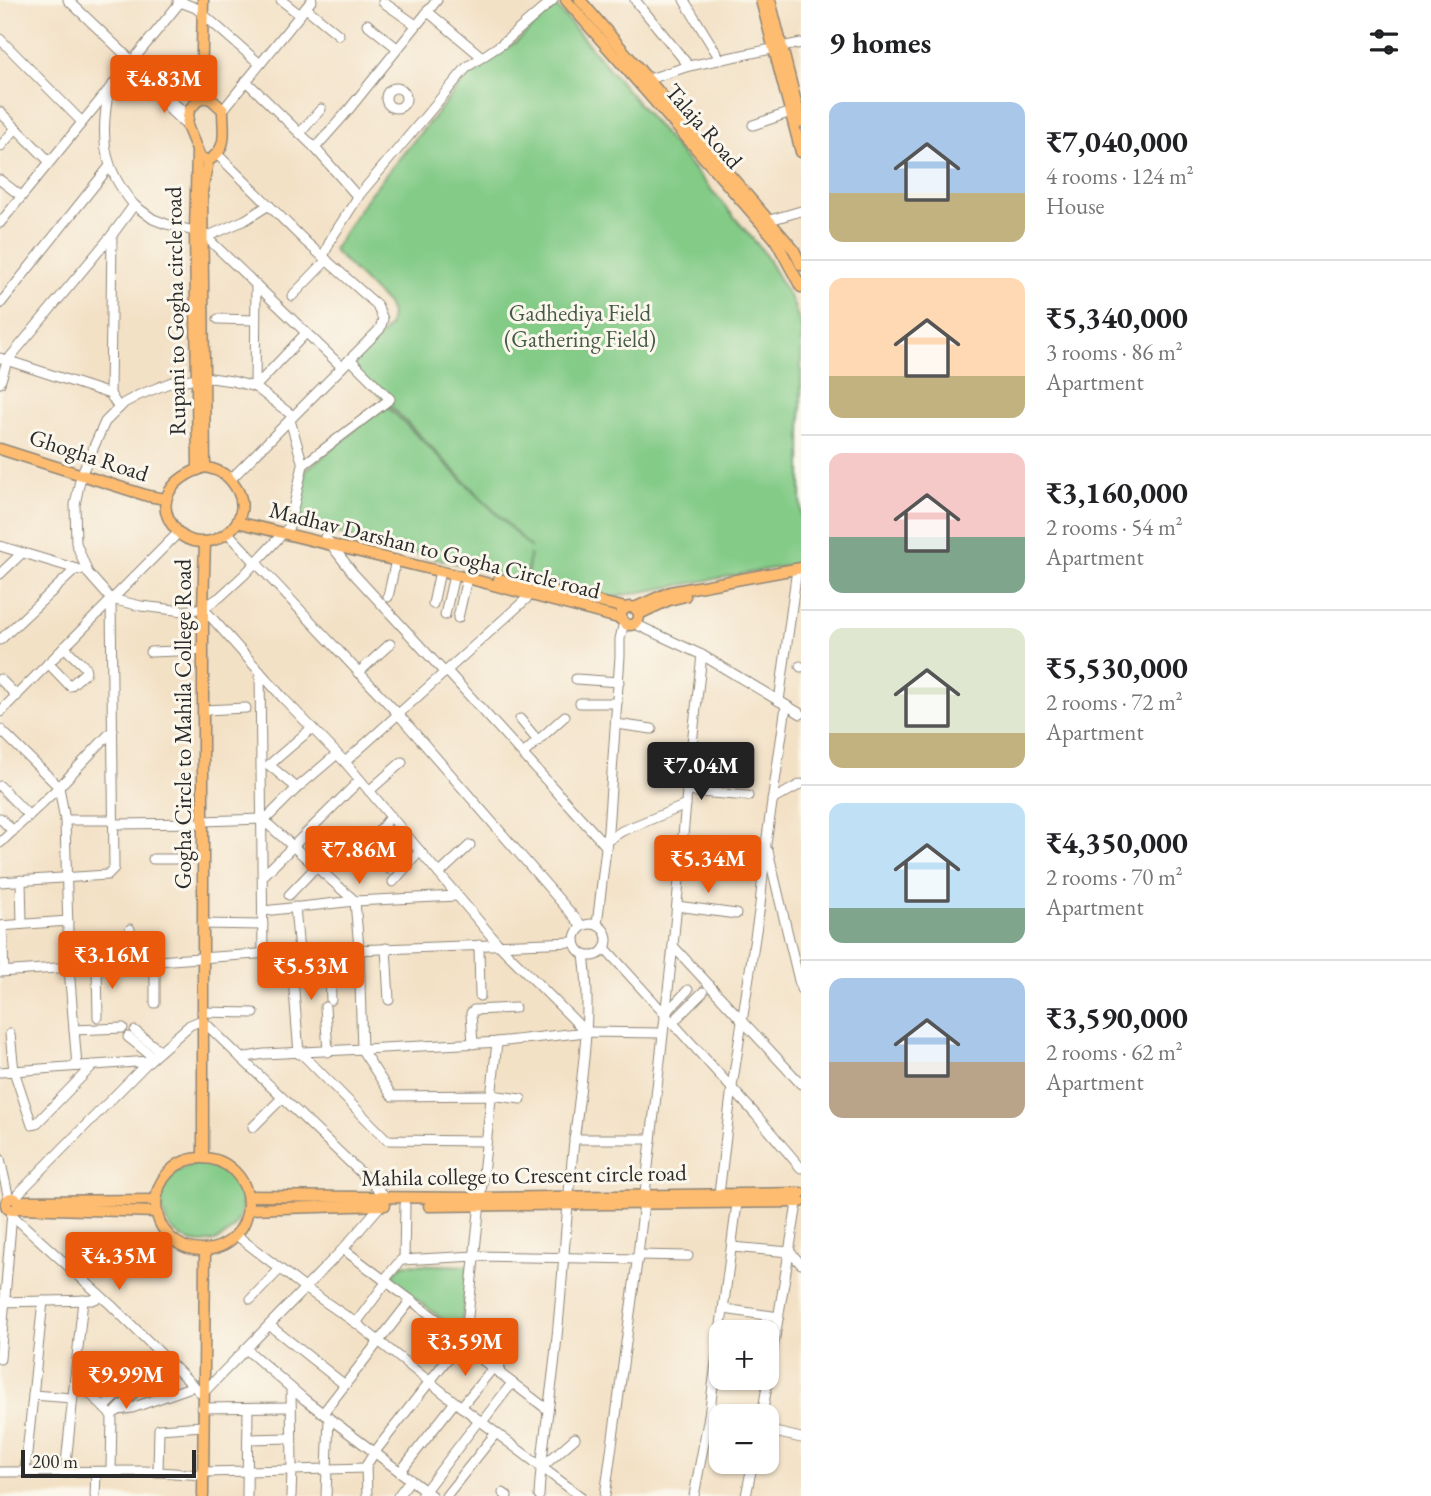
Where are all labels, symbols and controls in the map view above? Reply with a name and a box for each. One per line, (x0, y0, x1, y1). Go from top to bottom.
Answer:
text: 9 homes (829, 23, 931, 62)
icon: filters (1365, 23, 1403, 61)
pin: ₹4.83M (107, 55, 221, 115)
text: ₹4.83M (126, 63, 202, 93)
street label: Talaja Road (659, 77, 750, 175)
text: ₹7,040,000 (1046, 122, 1188, 161)
icon: home (885, 130, 969, 214)
text: 4 rooms · 124 m² (1046, 161, 1194, 191)
street label: Rupani to Gogha circle road (158, 186, 192, 436)
text: House (1046, 191, 1105, 221)
park label: Gadhediya Field (Gathering Field) (504, 298, 656, 354)
text: ₹5,340,000 (1046, 298, 1188, 337)
icon: home (885, 306, 969, 390)
text: 3 rooms · 86 m² (1046, 337, 1183, 367)
text: Apartment (1046, 367, 1144, 397)
street label: Ghogha Road (26, 422, 153, 488)
text: ₹3,160,000 (1046, 473, 1188, 512)
icon: home (885, 481, 969, 565)
street label: Madhav Darshan to Gogha Circle road (266, 494, 604, 606)
text: 2 rooms · 54 m² (1046, 512, 1183, 542)
text: Apartment (1046, 542, 1144, 572)
street label: Gogha Circle to Mahila College Road (168, 558, 198, 889)
text: ₹5,530,000 (1046, 648, 1188, 687)
icon: home (885, 656, 969, 740)
text: 2 rooms · 72 m² (1046, 687, 1183, 717)
text: Apartment (1046, 717, 1144, 747)
pin: ₹7.04M (644, 742, 758, 802)
text: ₹7.04M (663, 750, 739, 780)
text: ₹4,350,000 (1046, 823, 1188, 862)
pin: ₹7.86M (302, 826, 416, 886)
icon: home (885, 831, 969, 915)
text: ₹7.86M (321, 834, 397, 864)
pin: ₹5.34M (651, 836, 765, 895)
text: ₹5.34M (670, 843, 746, 873)
text: 2 rooms · 70 m² (1046, 862, 1183, 892)
text: Apartment (1046, 892, 1144, 922)
pin: ₹3.16M (55, 932, 169, 991)
text: ₹3.16M (74, 939, 150, 969)
pin: ₹5.53M (254, 942, 368, 1002)
text: ₹5.53M (273, 950, 349, 980)
text: ₹3,590,000 (1046, 998, 1188, 1037)
icon: home (885, 1006, 969, 1090)
text: 2 rooms · 62 m² (1046, 1037, 1183, 1067)
text: Apartment (1046, 1067, 1144, 1097)
street label: Mahila college to Crescent circle road (361, 1157, 687, 1193)
pin: ₹4.35M (62, 1232, 176, 1292)
text: ₹4.35M (81, 1240, 157, 1270)
pin: ₹3.59M (408, 1318, 522, 1378)
map controls (709, 1320, 779, 1474)
button: + (709, 1320, 779, 1390)
text: ₹3.59M (427, 1326, 503, 1356)
pin: ₹9.99M (69, 1352, 183, 1411)
text: ₹9.99M (88, 1359, 164, 1389)
button: − (709, 1404, 779, 1474)
scale bar (21, 1447, 196, 1479)
text: 200 m (32, 1449, 78, 1474)

